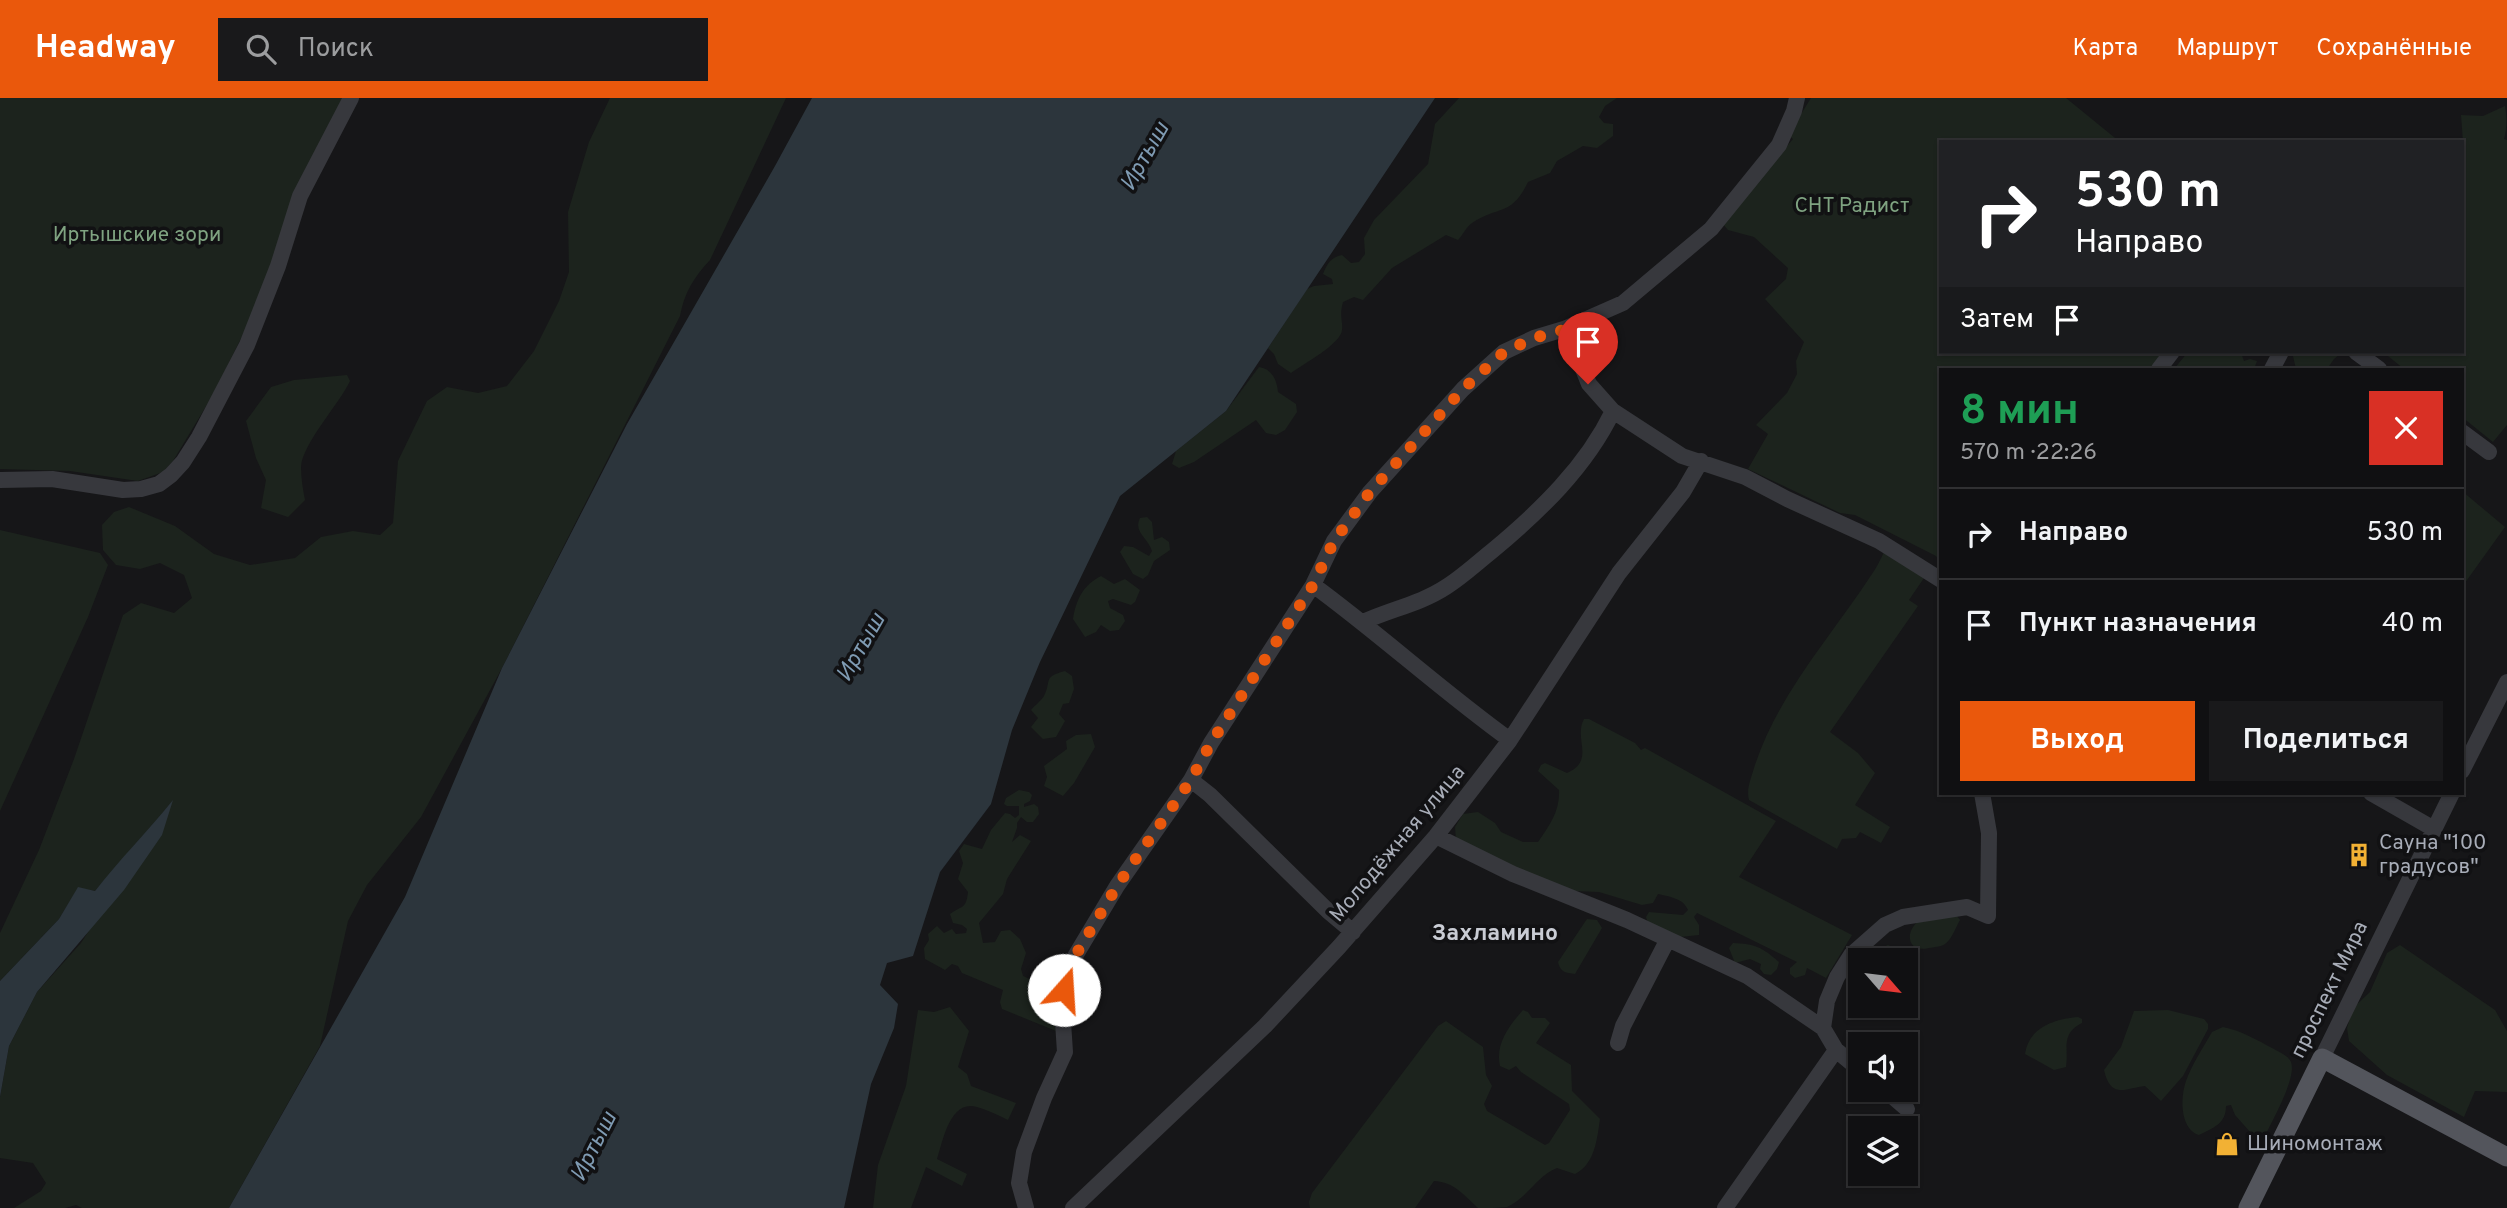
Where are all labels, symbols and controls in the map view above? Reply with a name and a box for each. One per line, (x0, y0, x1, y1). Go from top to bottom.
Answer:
search box (218, 18, 708, 81)
text: Headway (35, 28, 176, 70)
icon: search (242, 30, 280, 68)
text: Поиск (298, 33, 374, 66)
text: Карта (2072, 34, 2138, 64)
text: Маршрут (2176, 34, 2278, 64)
text: Сохранённые (2316, 34, 2472, 64)
water label: Иртыш (1115, 117, 1177, 196)
text: 530 m (2075, 163, 2221, 225)
icon: right (1960, 168, 2051, 259)
park label: СНТ Радист (1794, 193, 1910, 220)
park label: Иртышские зори (53, 222, 221, 249)
text: Направо (2075, 224, 2203, 264)
icon: arrive (2048, 301, 2086, 339)
text: Затем (1960, 304, 2034, 337)
pin (1558, 312, 1618, 384)
icon: arrive (1569, 323, 1607, 361)
text: 8 мин (1960, 386, 2079, 439)
button: close (2369, 391, 2443, 465)
text: 570 m · 22:26 (1960, 439, 2097, 468)
icon: right (1960, 515, 1998, 553)
text: Направо (2019, 517, 2128, 550)
text: 530 m (2367, 517, 2443, 550)
icon: arrive (1960, 606, 1998, 644)
water label: Иртыш (831, 608, 893, 687)
text: Пункт назначения (2019, 608, 2257, 641)
text: 40 m (2382, 608, 2443, 641)
button: Выход (1960, 701, 2195, 781)
button: Поделиться (2209, 701, 2443, 781)
street label: Молодёжная улица (1324, 760, 1472, 928)
place label: Сауна "100 градусов" (2379, 830, 2486, 881)
building icon: Сауна "100 градусов" (2345, 841, 2373, 869)
street label: проспект Мира (2285, 917, 2375, 1063)
district label: Захламино (1432, 920, 1558, 949)
north arrow (1848, 948, 1918, 1018)
map controls (1848, 948, 1918, 1186)
position arrow (1027, 953, 1101, 1027)
button: sound (1848, 1032, 1918, 1102)
water label: Иртыш (565, 1107, 625, 1187)
button: layers (1848, 1116, 1918, 1186)
shop icon: Шиномонтаж (2213, 1130, 2241, 1158)
place label: Шиномонтаж (2247, 1131, 2383, 1158)

